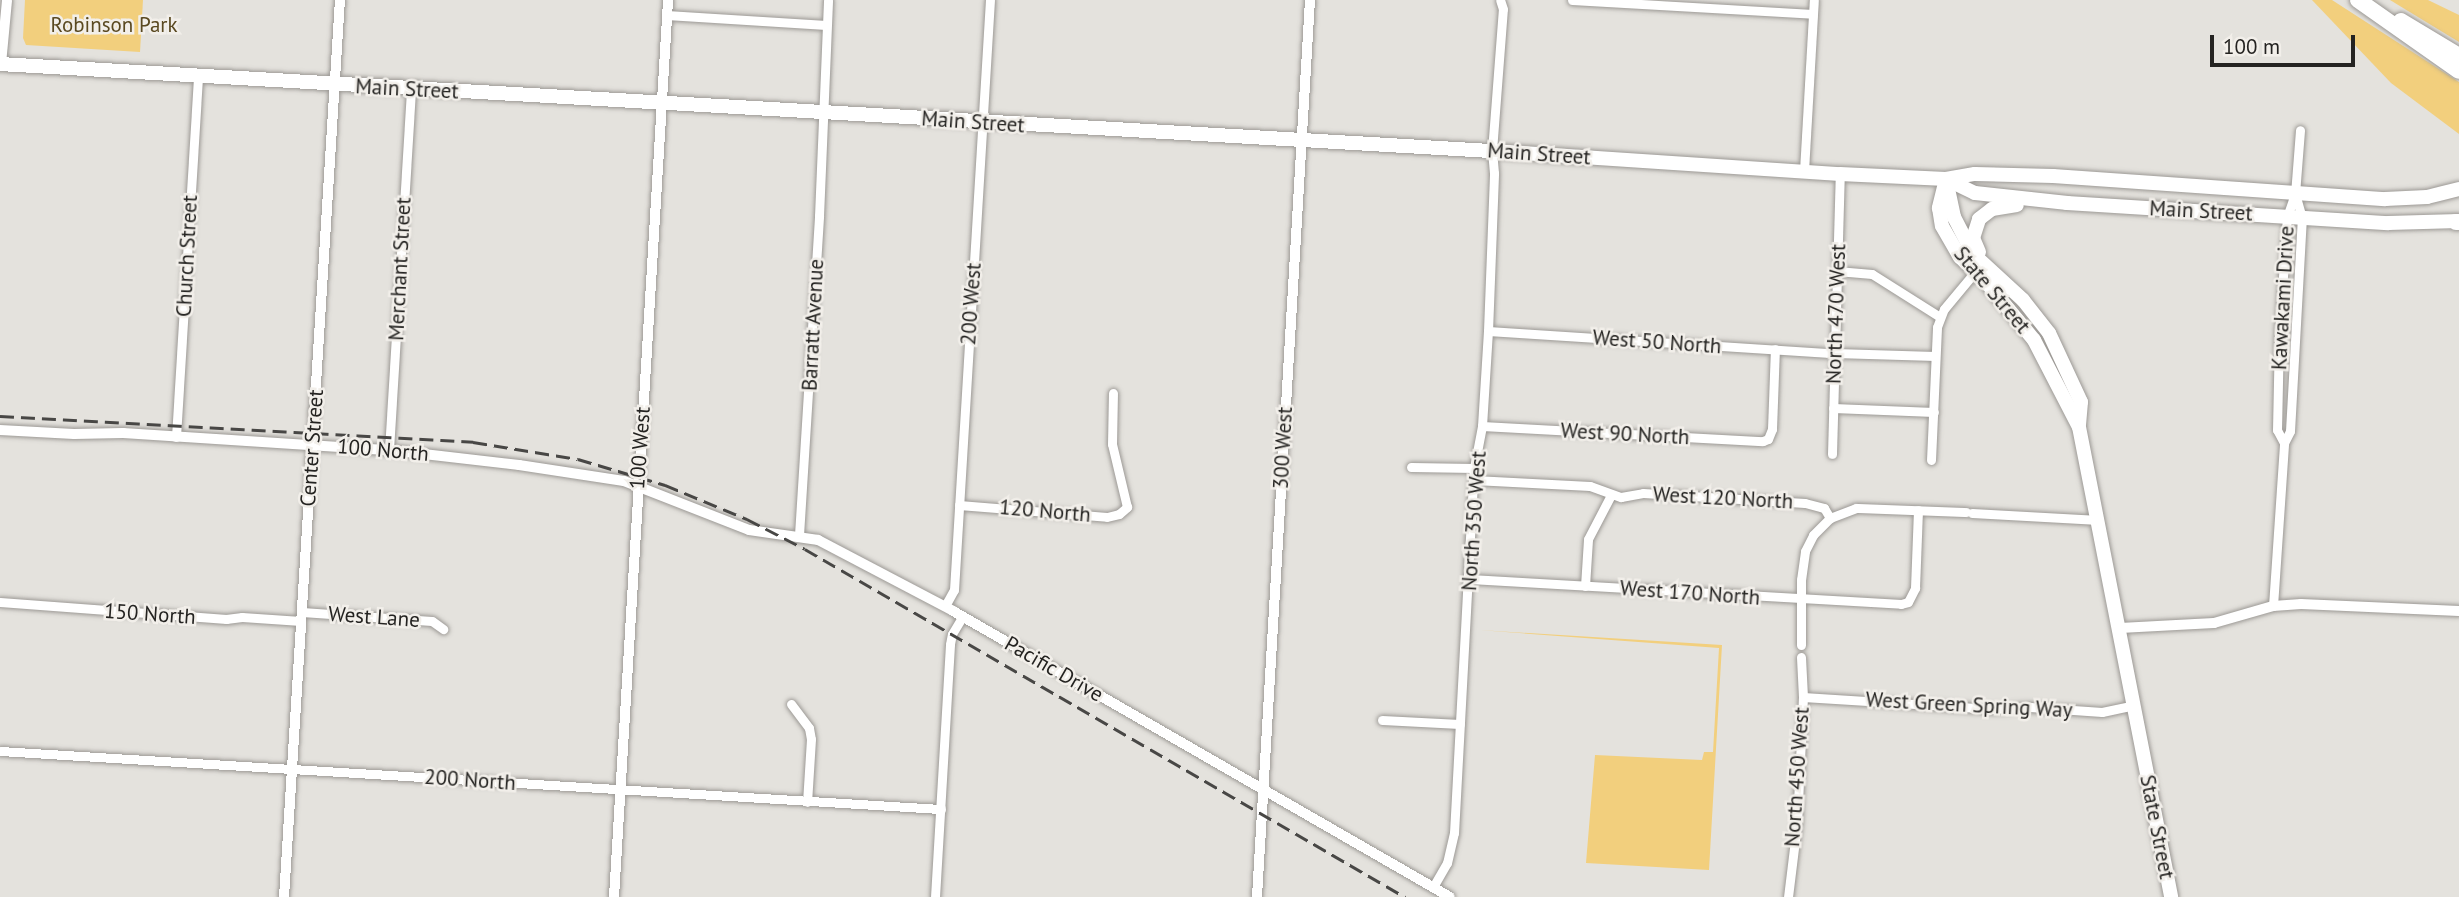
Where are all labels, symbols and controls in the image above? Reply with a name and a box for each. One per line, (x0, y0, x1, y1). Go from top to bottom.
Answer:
park label: Robinson Park (50, 12, 178, 38)
scale bar (2214, 21, 2359, 65)
text: 100 m (2223, 33, 2280, 60)
street label: Main Street (355, 74, 459, 104)
street label: Main Street (921, 106, 1025, 138)
street label: Main Street (1487, 138, 1591, 170)
street label: Church Street (171, 194, 203, 318)
street label: Main Street (2149, 196, 2253, 226)
street label: Merchant Street (384, 197, 416, 341)
street label: Kawakami Drive (2267, 225, 2299, 371)
street label: State Street (1948, 241, 2036, 339)
street label: North 470 West (1821, 243, 1851, 385)
street label: Barratt Avenue (797, 258, 829, 392)
street label: 200 West (956, 262, 986, 346)
street label: West 50 North (1592, 325, 1722, 359)
street label: Center Street (295, 389, 329, 507)
street label: 100 West (625, 406, 655, 490)
street label: 300 West (1268, 406, 1298, 490)
street label: West 90 North (1560, 418, 1690, 450)
street label: 100 North (336, 433, 430, 467)
street label: North 350 West (1457, 450, 1491, 592)
street label: West 120 North (1652, 482, 1794, 514)
street label: 120 North (998, 494, 1092, 528)
street label: West 170 North (1619, 576, 1761, 610)
street label: 150 North (103, 598, 197, 630)
street label: West Lane (327, 601, 421, 633)
street label: Pacific Drive (1000, 631, 1108, 707)
street label: West Green Spring Way (1865, 687, 2073, 723)
street label: North 450 West (1780, 706, 1814, 848)
street label: 200 North (423, 764, 517, 796)
street label: State Street (2135, 773, 2179, 881)

